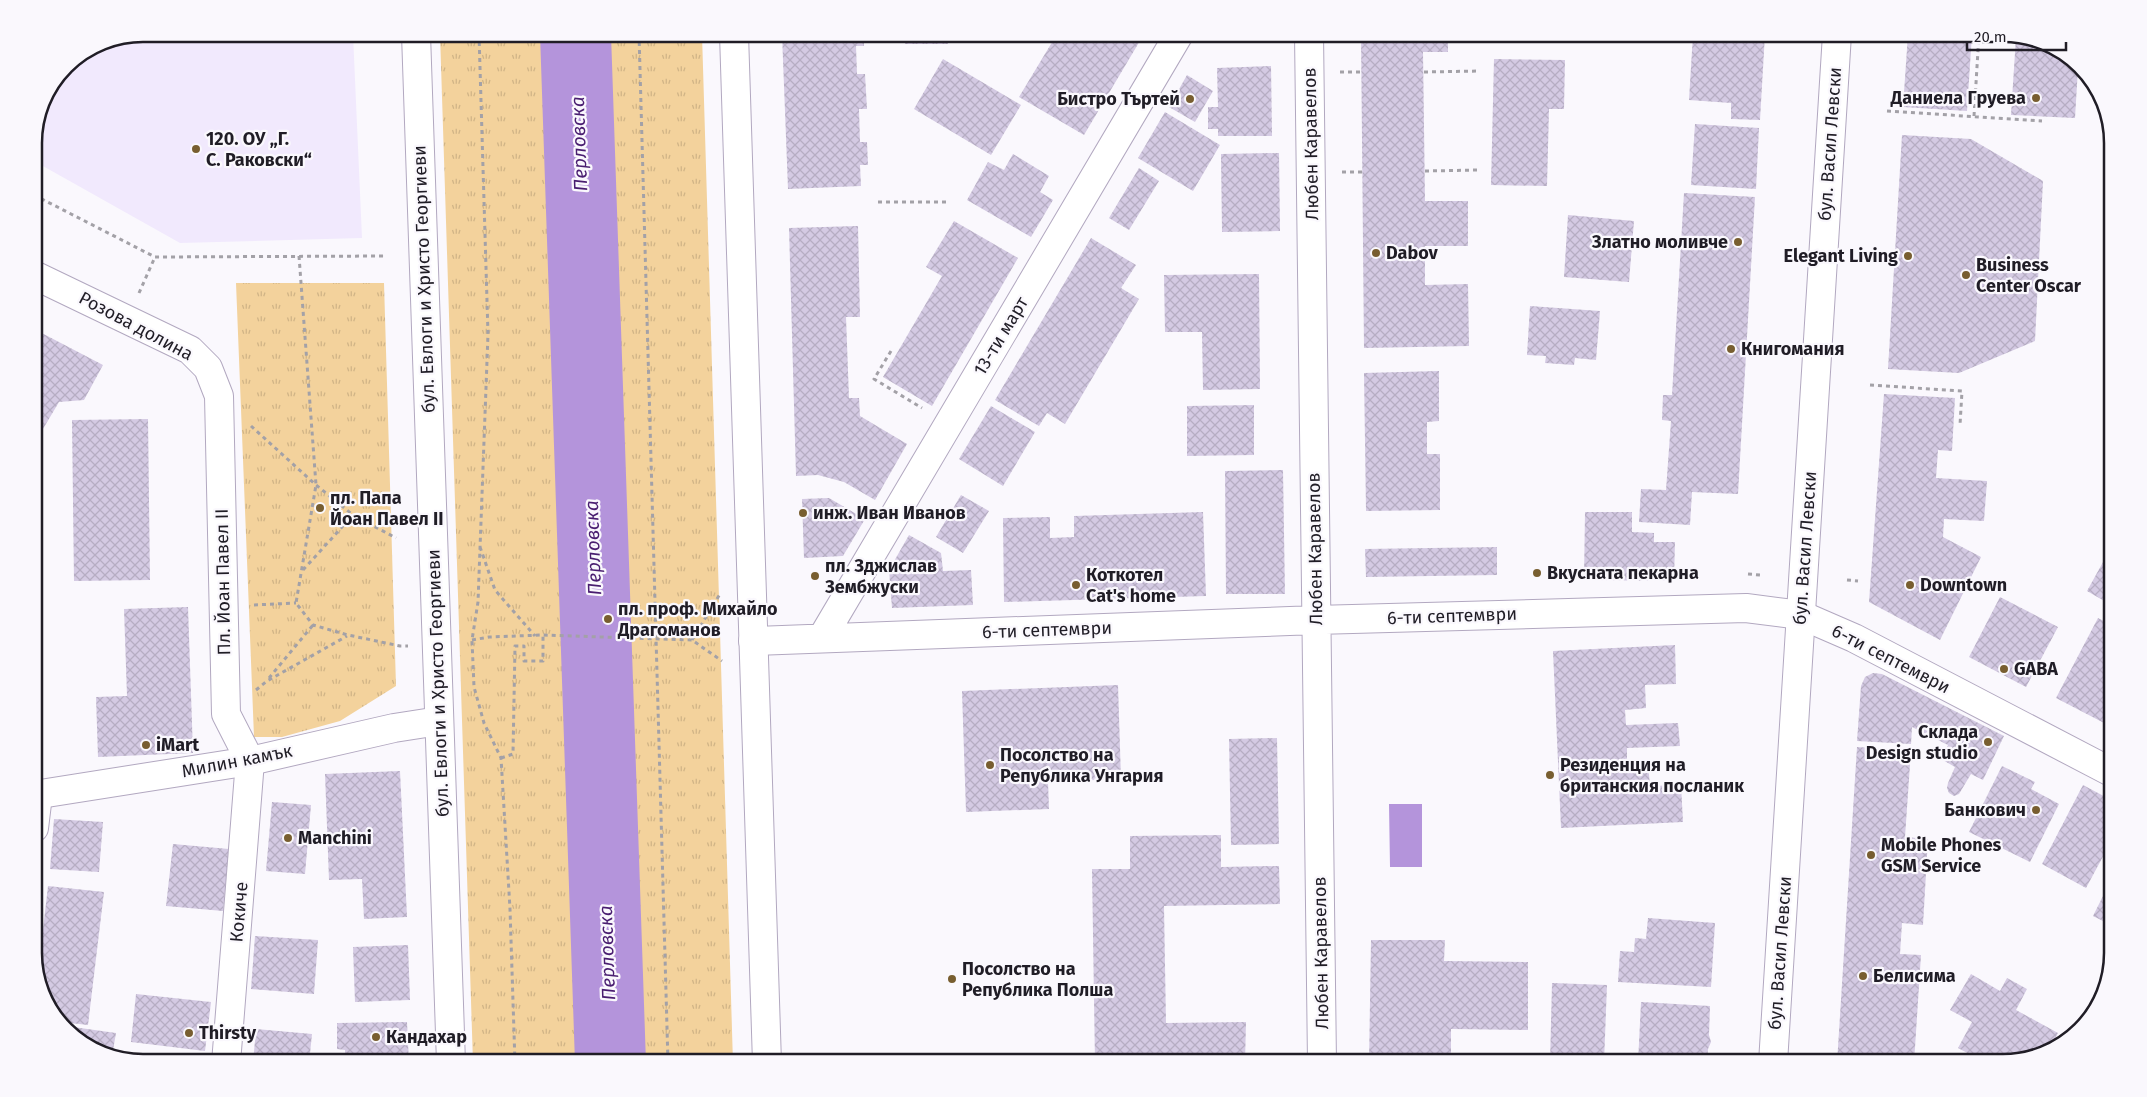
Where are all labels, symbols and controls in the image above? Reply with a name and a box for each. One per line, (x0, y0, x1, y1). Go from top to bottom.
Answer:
scale bar (1967, 20, 2066, 52)
text: 20 m (1974, 28, 2007, 46)
street label: бул. Васил Левски (1814, 66, 1846, 222)
street label: Любен Каравелов (1299, 67, 1323, 221)
place label: Даниела Груева (1890, 87, 2026, 109)
place label: Бистро Търтей (1057, 88, 1180, 110)
marker: Даниела Груева (2030, 92, 2042, 104)
marker: Бистро Търтей (1184, 93, 1196, 105)
water label: Перловска (566, 96, 592, 192)
place label: 120. ОУ „Г. С. Раковски“ (206, 128, 312, 171)
marker: 120. ОУ „Г. С. Раковски“ (190, 143, 202, 155)
street label: бул. Евлоги и Христо Георгиеви (408, 145, 440, 413)
place label: Златно моливче (1591, 231, 1728, 253)
marker: Златно моливче (1732, 236, 1744, 248)
place label: Dabov (1386, 242, 1439, 264)
place label: Elegant Living (1784, 245, 1898, 267)
marker: Dabov (1370, 247, 1382, 259)
marker: Elegant Living (1902, 250, 1914, 262)
place label: Business Center Oscar (1976, 254, 2082, 297)
marker: Business Center Oscar (1960, 269, 1972, 281)
street label: Розова долина (75, 287, 197, 365)
street label: 13-ти март (969, 292, 1033, 379)
place label: Книгомания (1741, 338, 1844, 360)
marker: Книгомания (1725, 343, 1737, 355)
street label: бул. Васил Левски (1789, 470, 1821, 626)
street label: Любен Каравелов (1303, 472, 1327, 626)
place label: пл. Папа Йоан Павел II (330, 487, 443, 530)
water label: Перловска (580, 500, 606, 596)
marker: пл. Папа Йоан Павел II (314, 502, 326, 514)
place label: инж. Иван Иванов (813, 502, 966, 524)
marker: инж. Иван Иванов (797, 507, 809, 519)
street label: Пл. Йоан Павел II (211, 508, 235, 656)
street label: бул. Евлоги и Христо Георгиеви (422, 549, 454, 817)
place label: пл. Зджислав Зембжуски (824, 555, 937, 598)
place label: Вкусната пекарна (1547, 562, 1699, 584)
place label: Коткотел Cat's home (1086, 564, 1176, 607)
marker: Вкусната пекарна (1531, 567, 1543, 579)
marker: пл. Зджислав Зембжуски (809, 570, 821, 582)
place label: Downtown (1920, 574, 2007, 596)
marker: Коткотел Cat's home (1070, 579, 1082, 591)
marker: Downtown (1904, 579, 1916, 591)
place label: пл. проф. Михайло Драгоманов (617, 598, 778, 641)
street label: 6-ти септември (1387, 603, 1517, 629)
marker: пл. проф. Михайло Драгоманов (602, 613, 614, 625)
street label: 6-ти септември (982, 617, 1112, 643)
street label: 6-ти септември (1828, 620, 1954, 698)
place label: GABA (2014, 658, 2058, 680)
marker: GABA (1998, 663, 2010, 675)
place label: Склада Design studio (1866, 721, 1978, 764)
place label: iMart (156, 734, 200, 756)
marker: Склада Design studio (1982, 736, 1994, 748)
marker: iMart (140, 739, 152, 751)
street label: Милин камък (180, 739, 295, 783)
place label: Посолство на Република Унгария (1000, 744, 1164, 787)
place label: Резиденция на британския посланик (1560, 754, 1744, 797)
marker: Посолство на Република Унгария (984, 759, 996, 771)
marker: Резиденция на британския посланик (1544, 769, 1556, 781)
place label: Банкович (1944, 799, 2026, 821)
marker: Банкович (2030, 804, 2042, 816)
place label: Manchini (298, 827, 372, 849)
marker: Manchini (282, 832, 294, 844)
place label: Mobile Phones GSM Service (1881, 834, 2002, 877)
marker: Mobile Phones GSM Service (1865, 849, 1877, 861)
street label: бул. Васил Левски (1764, 875, 1796, 1031)
street label: Любен Каравелов (1309, 876, 1333, 1030)
street label: Кокиче (225, 881, 253, 943)
water label: Перловска (594, 905, 620, 1001)
place label: Посолство на Република Полша (962, 958, 1113, 1001)
place label: Белисима (1873, 965, 1956, 987)
marker: Белисима (1857, 970, 1869, 982)
marker: Посолство на Република Полша (946, 973, 958, 985)
place label: Thirsty (199, 1022, 257, 1044)
place label: Кандахар (386, 1026, 467, 1048)
marker: Thirsty (183, 1027, 195, 1039)
marker: Кандахар (370, 1031, 382, 1043)

